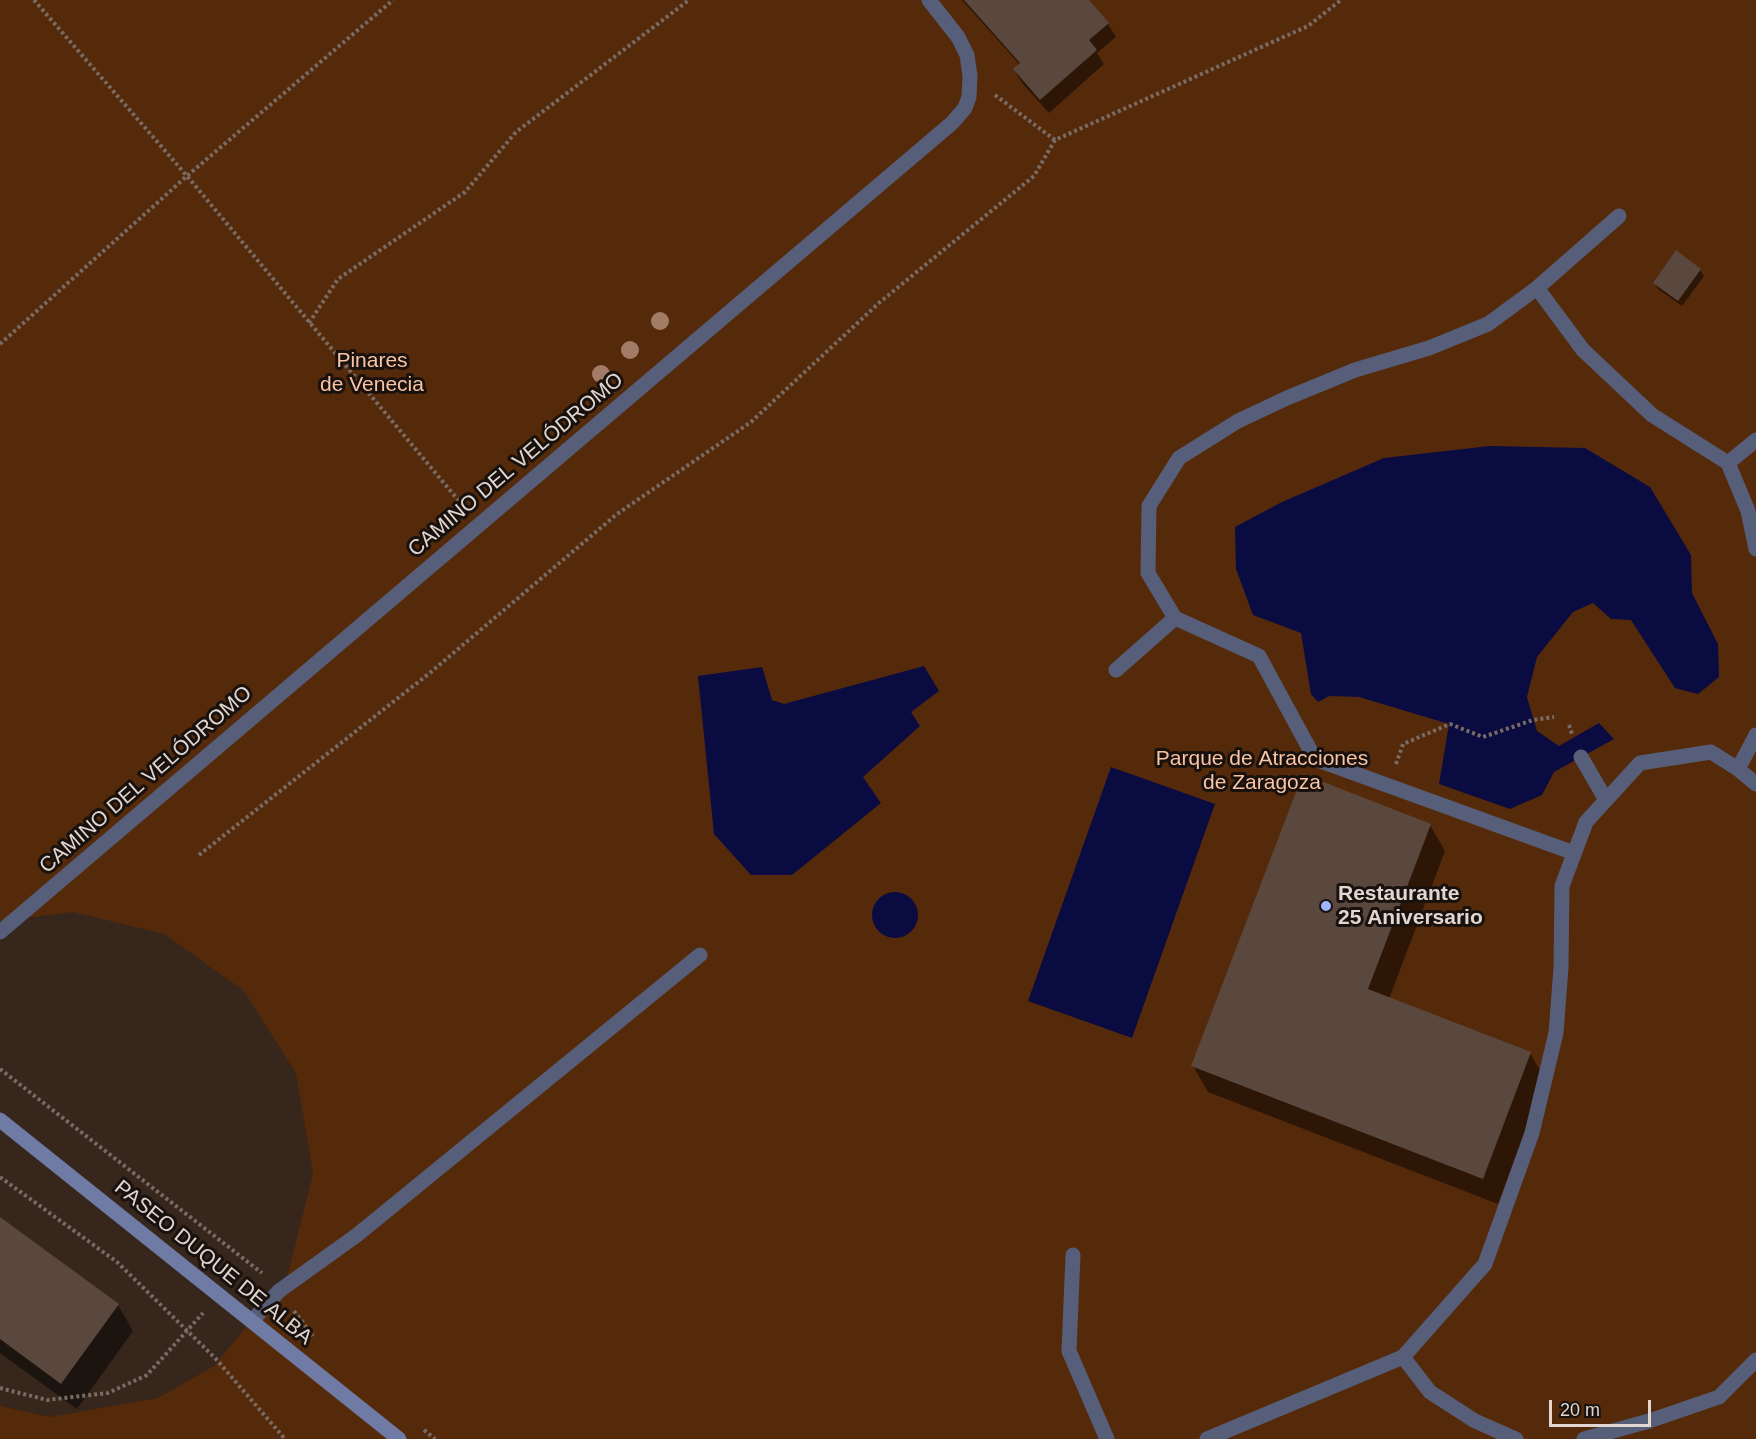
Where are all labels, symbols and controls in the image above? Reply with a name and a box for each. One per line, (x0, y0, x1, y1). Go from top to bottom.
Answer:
park label: Pinares de Venecia (320, 348, 424, 398)
street label: CAMINO DEL VELÓDROMO (403, 368, 629, 562)
street label: CAMINO DEL VELÓDROMO (35, 681, 257, 879)
park label: Parque de Atracciones de Zaragoza (1156, 746, 1368, 796)
place label: Restaurante 25 Aniversario (1338, 881, 1483, 931)
marker: Restaurante 25 Aniversario (1319, 899, 1333, 913)
street label: PASEO DUQUE DE ALBA (109, 1175, 317, 1351)
scale bar (1552, 1388, 1654, 1426)
text: 20 m (1560, 1400, 1600, 1420)

